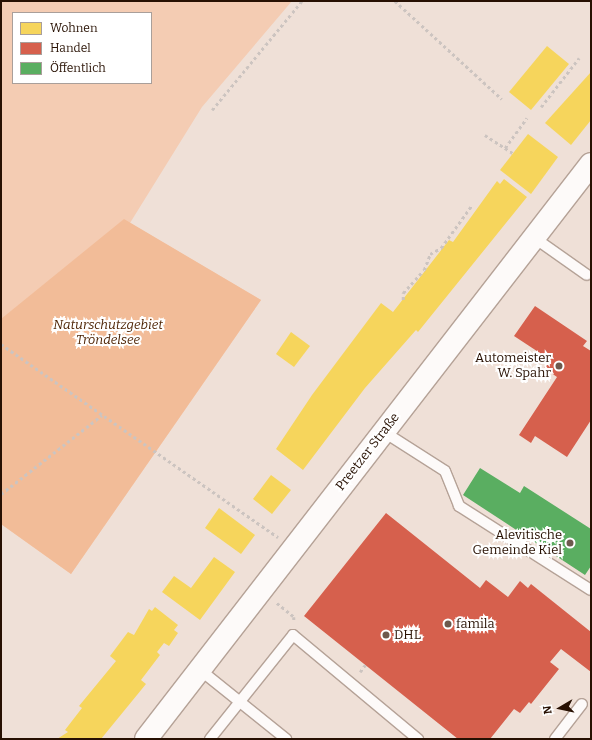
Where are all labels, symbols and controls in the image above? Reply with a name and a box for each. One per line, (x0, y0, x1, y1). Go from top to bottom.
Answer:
legend (12, 12, 152, 84)
text: Wohnen (50, 21, 98, 35)
text: Handel (50, 41, 91, 55)
text: Öffentlich (50, 61, 106, 75)
park label: Naturschutzgebiet Tröndelsee (53, 318, 163, 349)
place label: Automeister W. Spahr (475, 351, 551, 382)
marker: Automeister W. Spahr (554, 361, 564, 371)
street label: Preetzer Straße (333, 410, 403, 494)
place label: Alevitische Gemeinde Kiel (473, 528, 562, 559)
marker: Alevitische Gemeinde Kiel (565, 538, 575, 548)
place label: famila (456, 616, 495, 632)
marker: famila (443, 619, 453, 629)
place label: DHL (394, 627, 421, 643)
marker: DHL (381, 630, 391, 640)
north arrow (540, 688, 580, 728)
text: N (541, 705, 555, 715)

